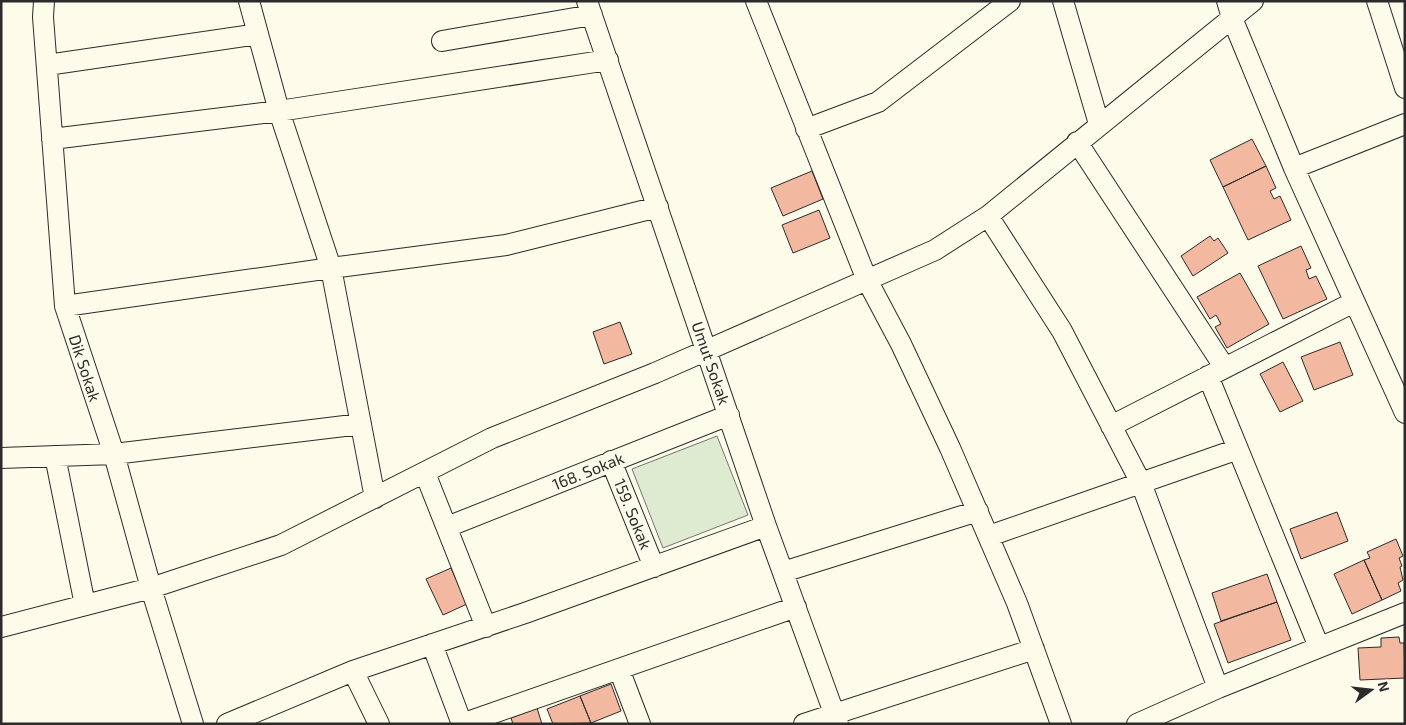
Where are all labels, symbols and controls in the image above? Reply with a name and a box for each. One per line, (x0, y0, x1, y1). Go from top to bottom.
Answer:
street label: Umut Sokak (688, 319, 735, 407)
street label: Dik Sokak (66, 332, 105, 404)
street label: 168. Sokak (549, 448, 626, 494)
street label: 159. Sokak (611, 476, 656, 552)
north arrow (1346, 665, 1396, 715)
text: N (1375, 679, 1394, 694)

